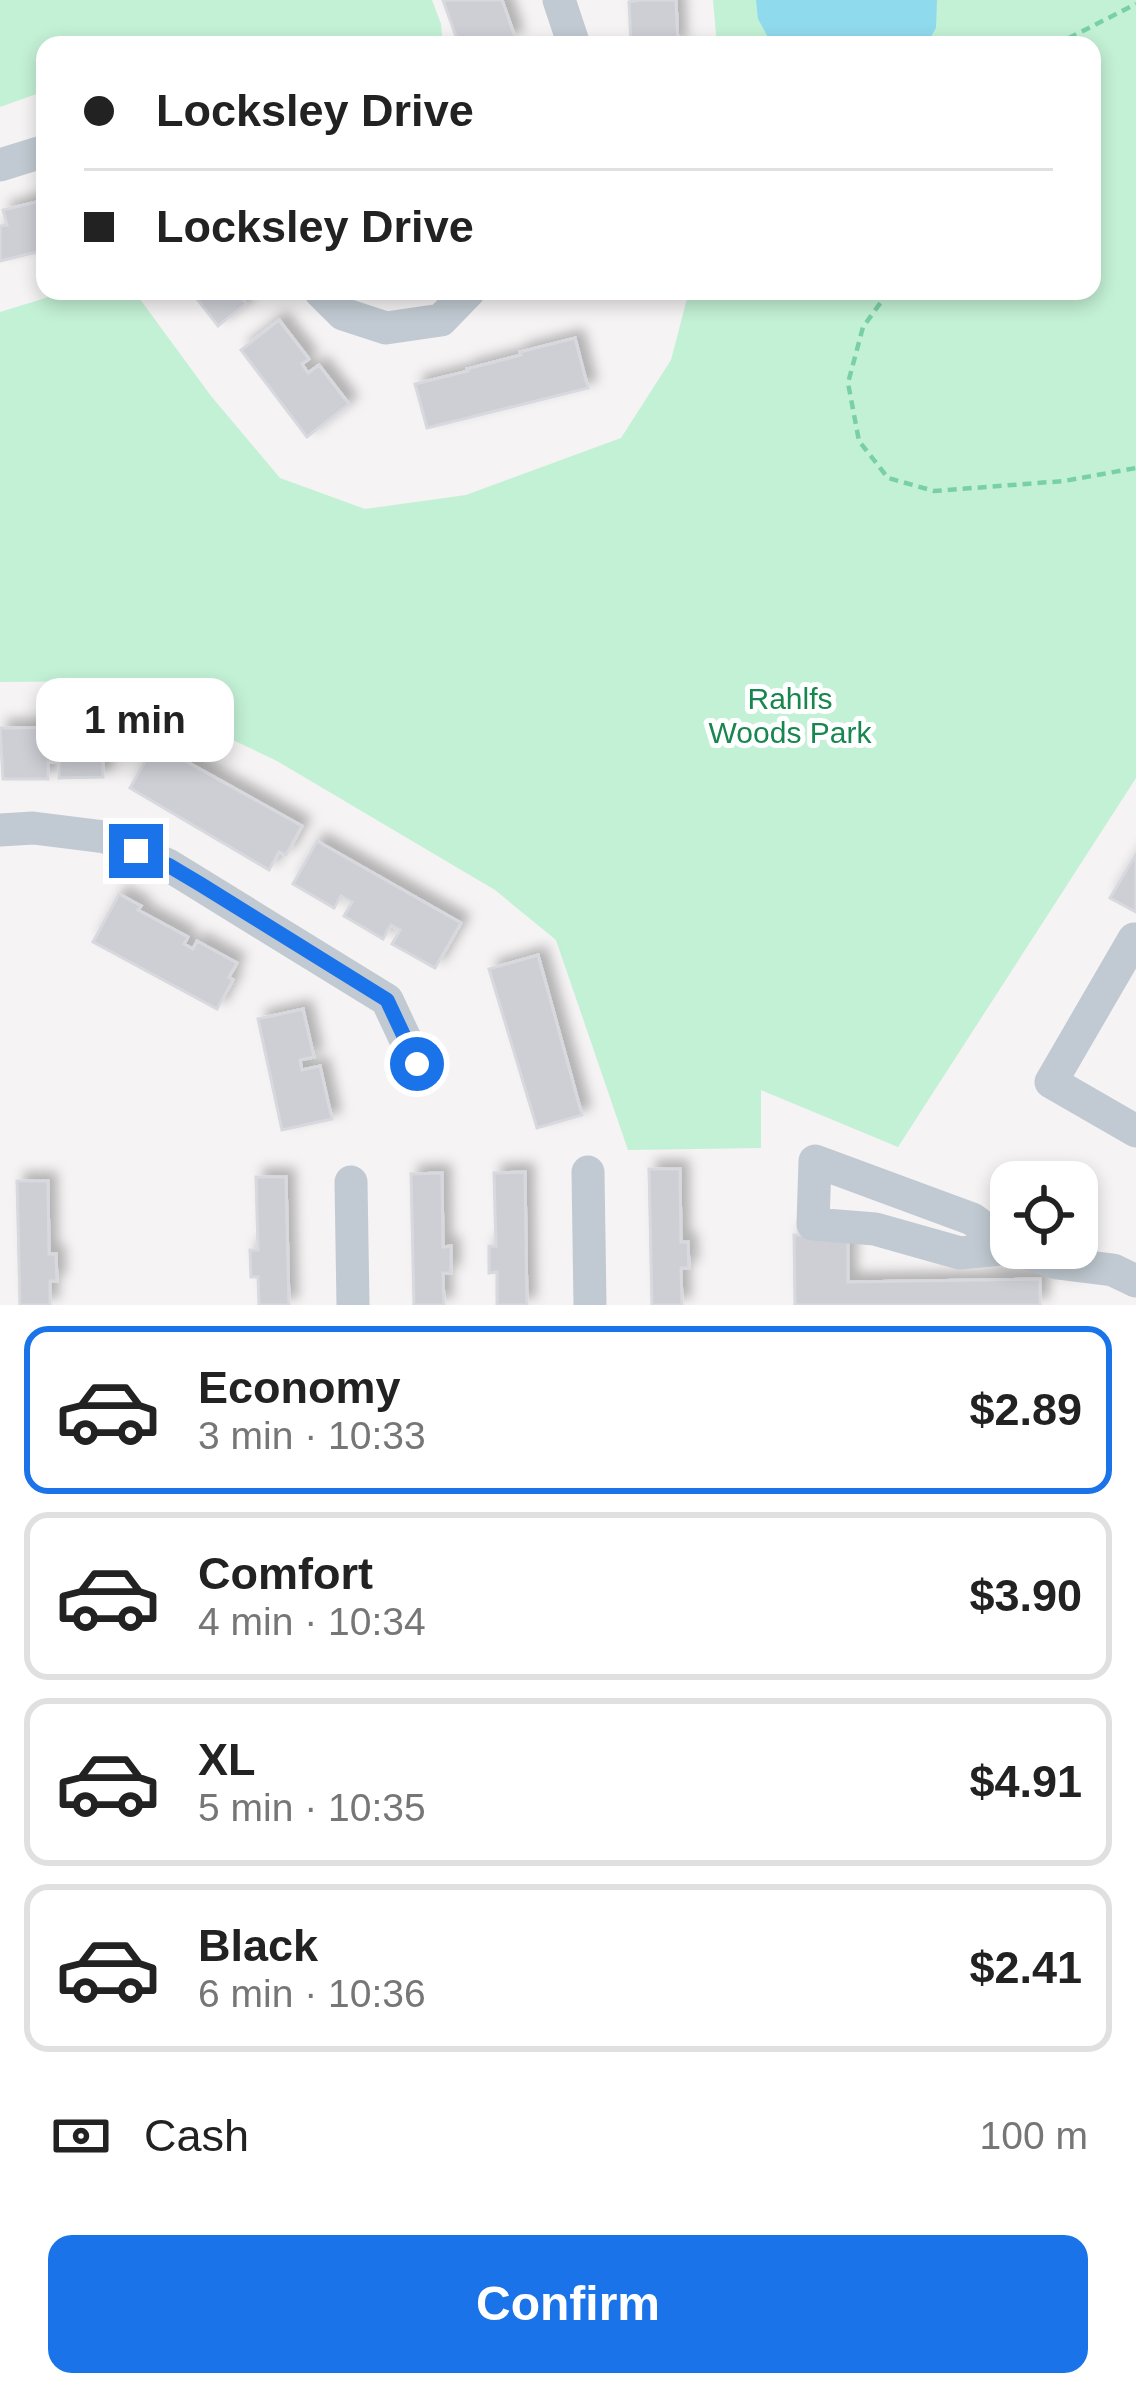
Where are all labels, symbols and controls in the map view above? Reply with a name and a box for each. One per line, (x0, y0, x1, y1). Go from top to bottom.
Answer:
text: Locksley Drive (156, 85, 474, 136)
text: Locksley Drive (156, 201, 474, 252)
callout: 1 min (37, 677, 235, 761)
park label: Rahlfs Woods Park (709, 682, 872, 749)
text: 1 min (84, 698, 186, 741)
route end (109, 824, 163, 878)
route start (390, 1037, 444, 1091)
map controls (990, 1161, 1098, 1269)
button: locate (990, 1161, 1098, 1269)
icon: car (54, 1356, 162, 1464)
text: Economy (198, 1362, 401, 1413)
text: $2.89 (969, 1384, 1082, 1435)
text: 3 min · 10:33 (198, 1414, 426, 1457)
icon: car (54, 1542, 162, 1650)
text: Comfort (198, 1548, 373, 1599)
text: $3.90 (969, 1570, 1082, 1621)
text: 4 min · 10:34 (198, 1600, 426, 1643)
icon: car (54, 1728, 162, 1836)
text: XL (198, 1734, 256, 1785)
text: $4.91 (969, 1756, 1082, 1807)
text: 5 min · 10:35 (198, 1786, 426, 1829)
icon: car (54, 1914, 162, 2022)
text: Black (198, 1920, 318, 1971)
text: $2.41 (969, 1942, 1082, 1993)
text: 6 min · 10:36 (198, 1972, 426, 2015)
icon: cash (48, 2103, 114, 2169)
text: Cash (144, 2110, 249, 2161)
text: 100 m (980, 2114, 1088, 2157)
button: Confirm (48, 2235, 1088, 2373)

